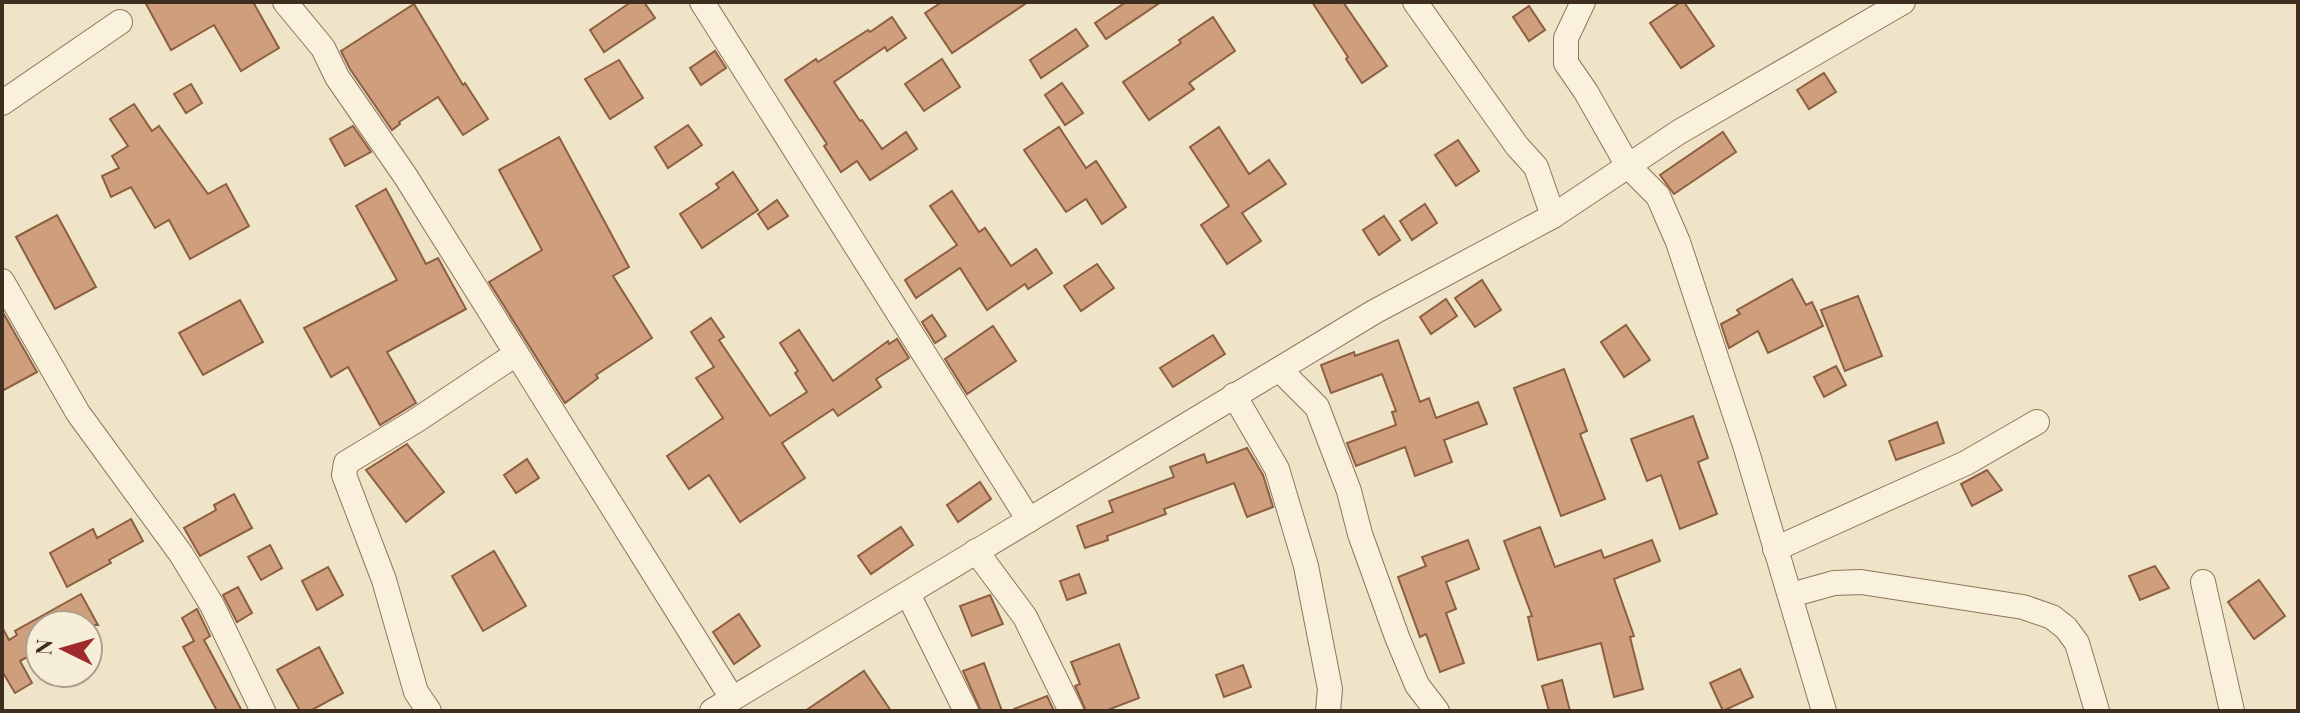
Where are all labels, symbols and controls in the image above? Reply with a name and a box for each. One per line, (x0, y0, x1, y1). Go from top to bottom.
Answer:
north arrow (24, 609, 104, 689)
text: N (27, 638, 59, 656)

